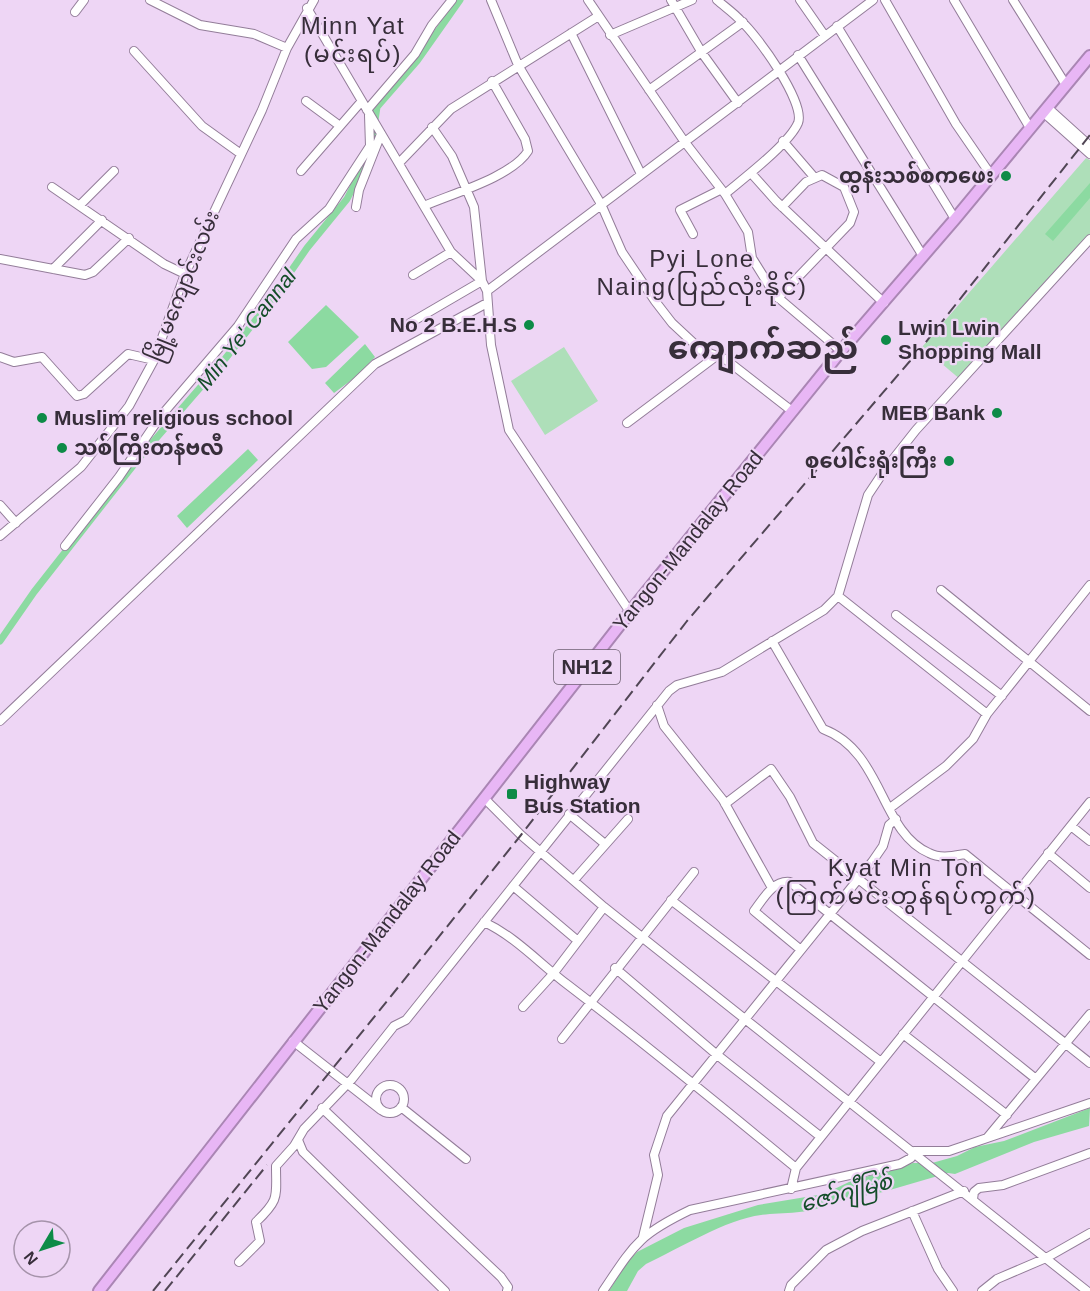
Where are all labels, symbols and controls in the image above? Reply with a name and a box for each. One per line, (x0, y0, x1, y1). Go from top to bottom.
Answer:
district label: Minn Yat (မင်းရပ်) (301, 12, 405, 73)
place label: ထွန်းသစ်စကဖေး (839, 160, 994, 193)
marker: ထွန်းသစ်စကဖေး (999, 169, 1013, 183)
street label: မြို့မကျောင်းလမ်း (138, 206, 230, 367)
district label: Pyi Lone Naing(ပြည်လုံးနိုင်) (596, 245, 808, 306)
water label: Min Ye' Cannal (191, 263, 302, 395)
place label: No 2 B.E.H.S (390, 313, 517, 336)
place label: Lwin Lwin Shopping Mall (898, 316, 1041, 363)
marker: No 2 B.E.H.S (522, 318, 536, 332)
district label: ကျောက်ဆည် (668, 325, 858, 375)
marker: Lwin Lwin Shopping Mall (879, 333, 893, 347)
place label: MEB Bank (881, 401, 985, 424)
place label: Muslim religious school (54, 406, 293, 429)
marker: MEB Bank (990, 406, 1004, 420)
marker: Muslim religious school (35, 411, 49, 425)
place label: သစ်ကြီးတန်ဗလီ (74, 432, 223, 465)
marker: သစ်ကြီးတန်ဗလီ (55, 441, 69, 455)
place label: စုပေါင်းရုံးကြီး (805, 445, 937, 478)
street label: Yangon-Mandalay Road (608, 446, 767, 635)
marker: စုပေါင်းရုံးကြီး (942, 454, 956, 468)
road number: NH12 (554, 650, 620, 684)
place label: Highway Bus Station (524, 770, 641, 817)
marker: Highway Bus Station (505, 787, 519, 801)
street label: Yangon-Mandalay Road (308, 826, 465, 1017)
district label: Kyat Min Ton (ကြက်မင်းတွန်ရပ်ကွက်) (776, 854, 1036, 915)
water label: ဇော်ဂျီမြစ် (797, 1165, 897, 1222)
north arrow (12, 1219, 72, 1279)
text: N (20, 1248, 41, 1268)

